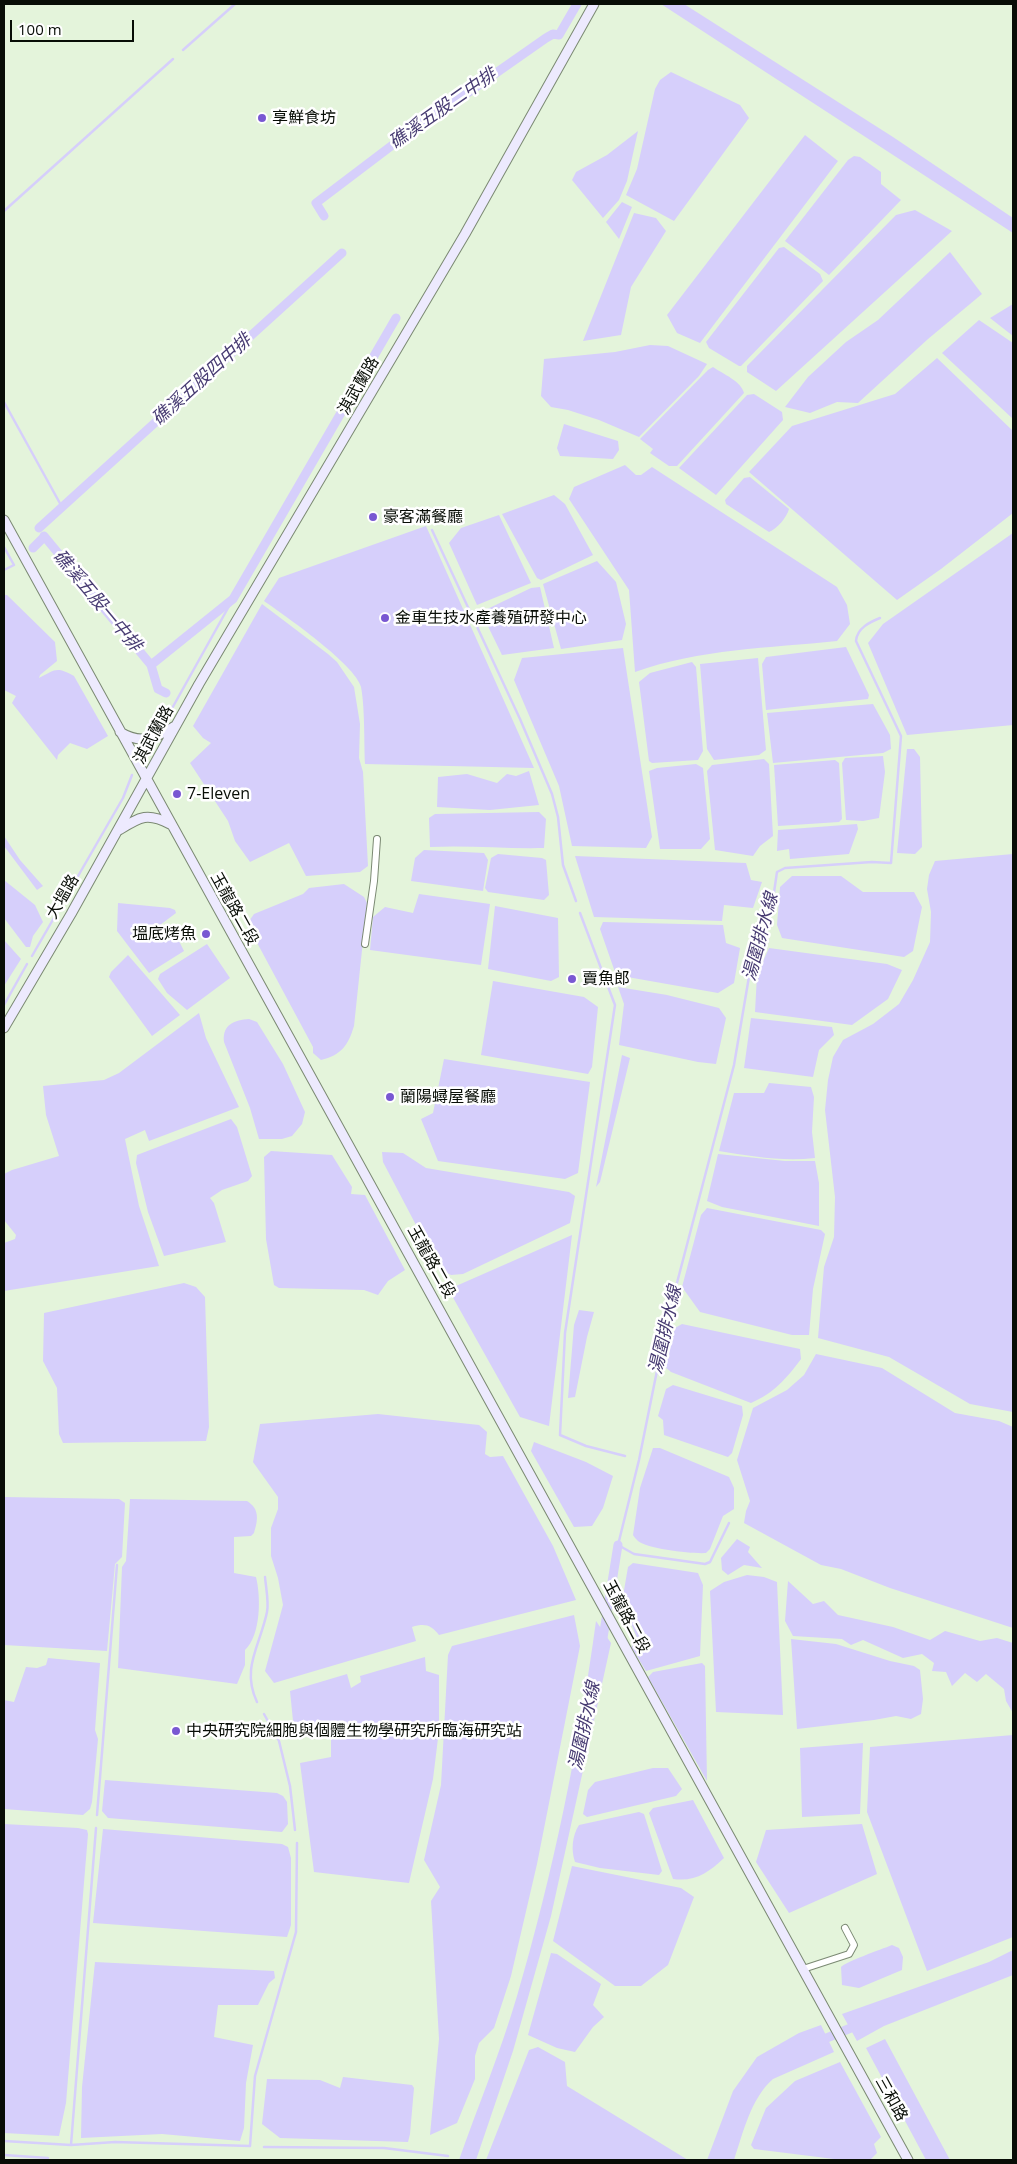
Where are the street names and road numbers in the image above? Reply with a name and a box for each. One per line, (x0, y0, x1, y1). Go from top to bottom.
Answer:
street label: 淇武蘭路 (335, 353, 383, 419)
street label: 淇武蘭路 (130, 702, 178, 768)
street label: 玉龍路二段 (206, 869, 262, 949)
street label: 大塭路 (43, 871, 83, 923)
street label: 玉龍路二段 (403, 1222, 459, 1302)
street label: 玉龍路二段 (599, 1577, 653, 1657)
street label: 三和路 (871, 2073, 911, 2125)

